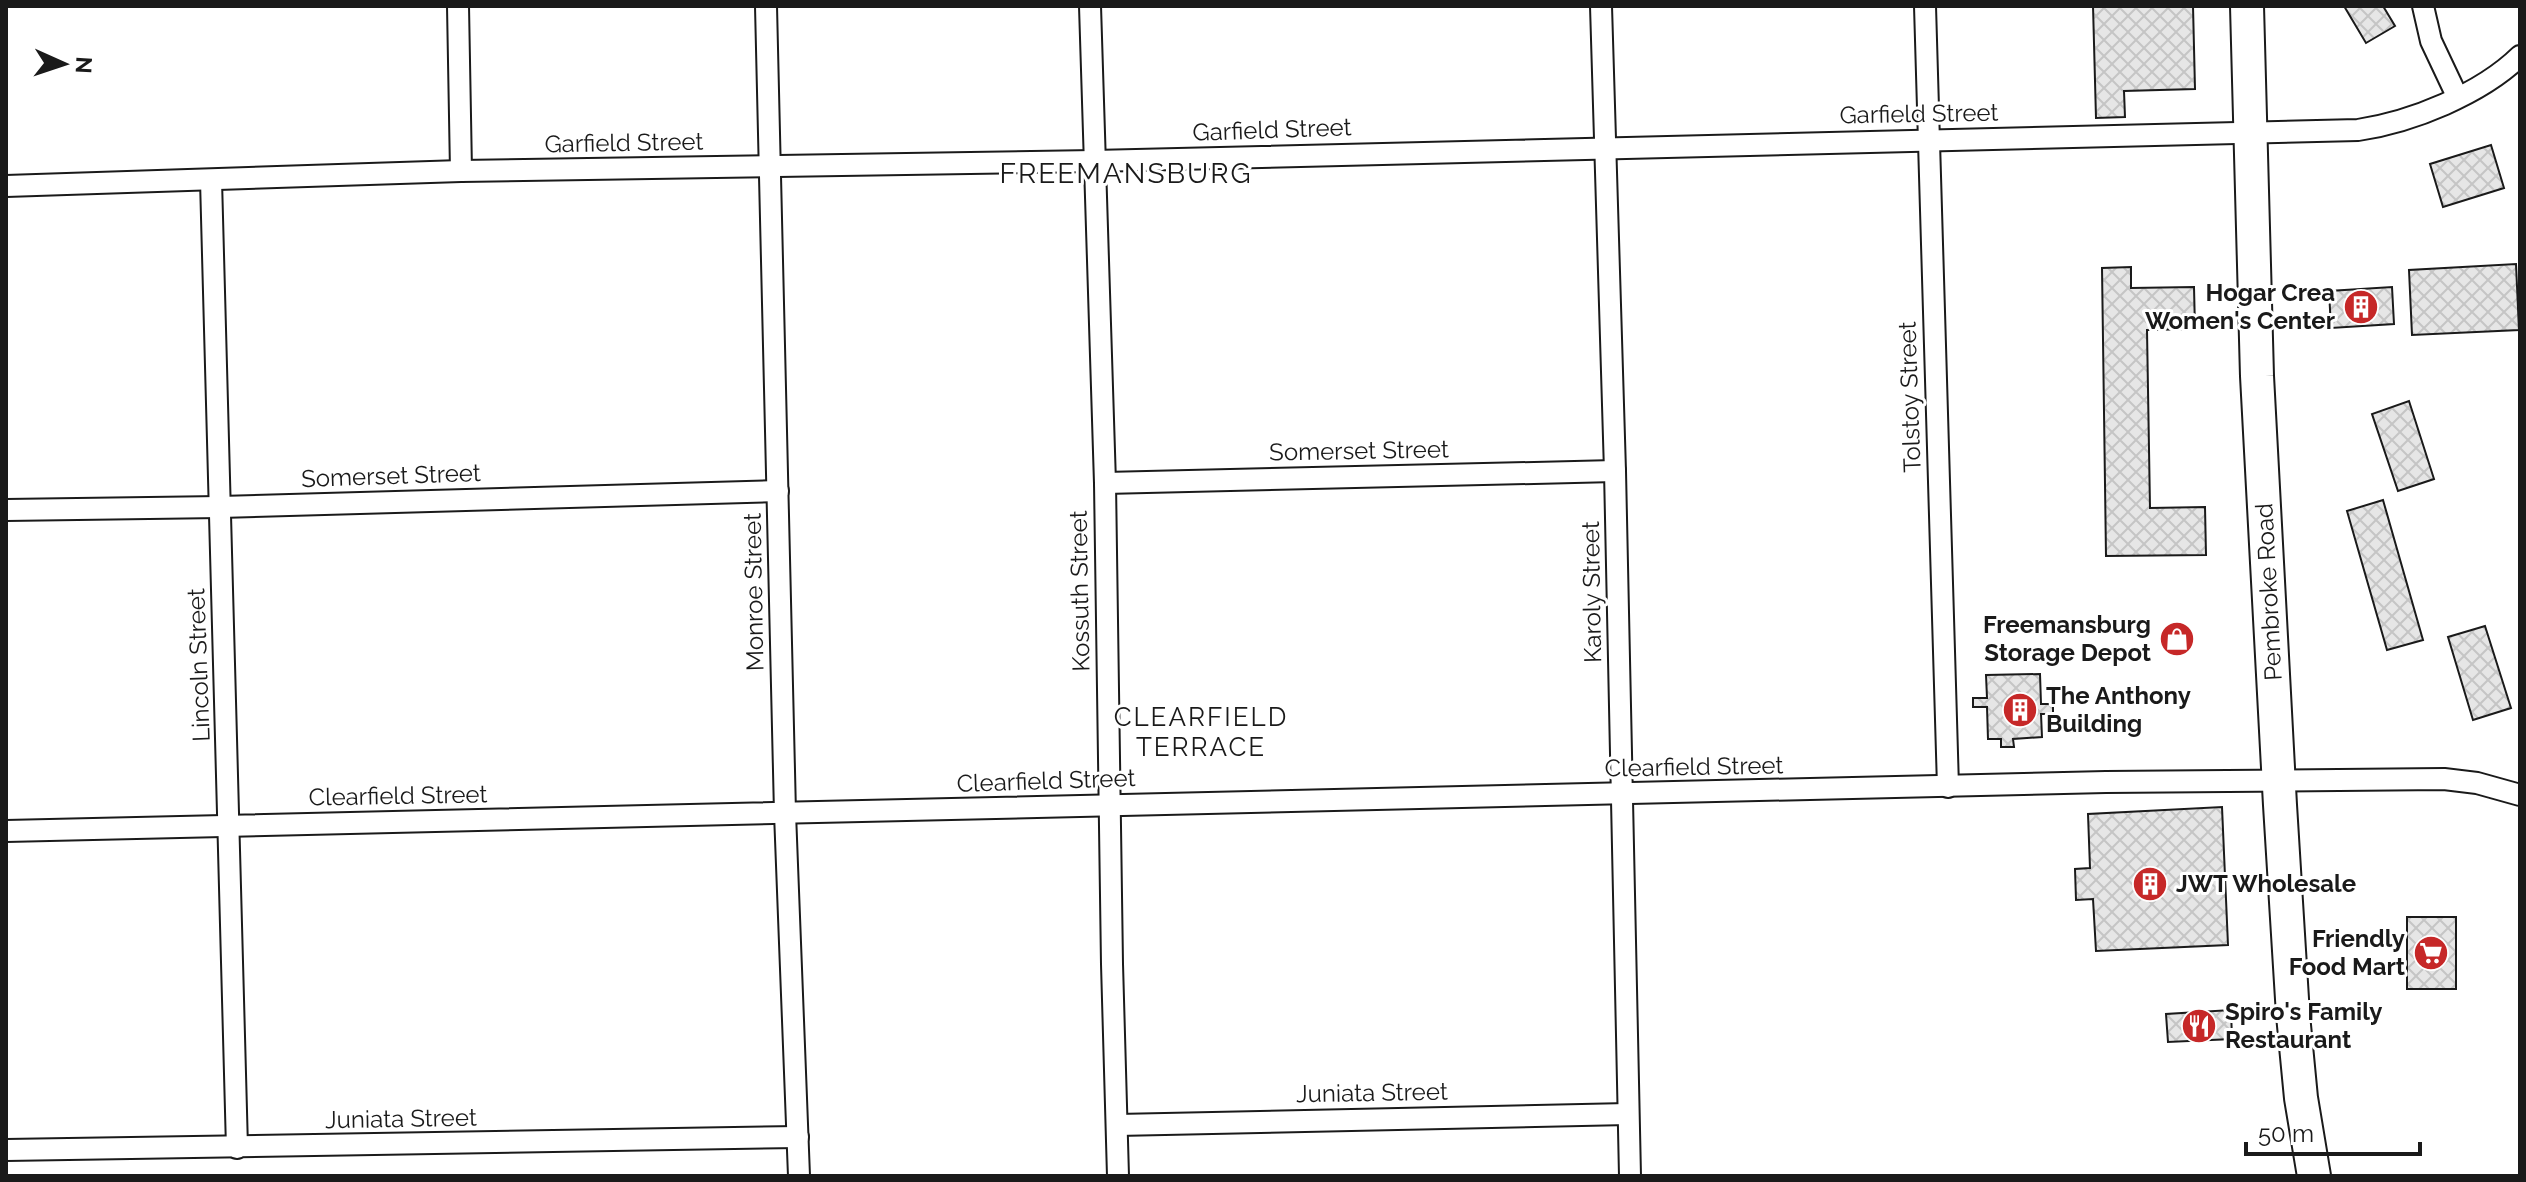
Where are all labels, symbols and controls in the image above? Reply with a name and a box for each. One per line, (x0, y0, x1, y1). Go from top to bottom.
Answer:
north arrow (24, 24, 104, 104)
text: N (71, 56, 97, 74)
street label: Garfield Street (1839, 98, 1999, 129)
street label: Garfield Street (1192, 112, 1352, 147)
street label: Garfield Street (544, 127, 704, 158)
district label: FREEMANSBURG (999, 157, 1253, 190)
place label: Hogar Crea Women's Center (2145, 278, 2335, 335)
building icon: Hogar Crea Women's Center (2342, 288, 2380, 326)
street label: Tolstoy Street (1892, 321, 1927, 473)
street label: Somerset Street (1269, 434, 1449, 467)
street label: Somerset Street (301, 458, 481, 493)
street label: Pembroke Road (2249, 502, 2288, 682)
street label: Kossuth Street (1064, 510, 1095, 672)
street label: Monroe Street (738, 513, 769, 671)
street label: Karoly Street (1576, 521, 1607, 663)
street label: Lincoln Street (181, 588, 216, 742)
place label: Freemansburg Storage Depot (1983, 610, 2151, 667)
shop icon: Freemansburg Storage Depot (2158, 620, 2196, 658)
place label: The Anthony Building (2046, 681, 2191, 738)
building icon: The Anthony Building (2001, 691, 2039, 729)
district label: CLEARFIELD TERRACE (1114, 702, 1288, 762)
street label: Clearfield Street (1604, 750, 1784, 783)
street label: Clearfield Street (956, 763, 1136, 798)
street label: Clearfield Street (308, 779, 488, 812)
building icon: JWT Wholesale (2131, 865, 2169, 903)
place label: JWT Wholesale (2176, 869, 2356, 898)
place label: Friendly Food Mart (2289, 924, 2405, 981)
supermarket icon: Friendly Food Mart (2412, 934, 2450, 972)
place label: Spiro's Family Restaurant (2225, 997, 2382, 1054)
restaurant icon: Spiro's Family Restaurant (2180, 1007, 2218, 1045)
street label: Juniata Street (1296, 1077, 1448, 1108)
street label: Juniata Street (325, 1103, 477, 1134)
scale bar (2246, 1106, 2420, 1156)
text: 50 m (2258, 1119, 2314, 1148)

